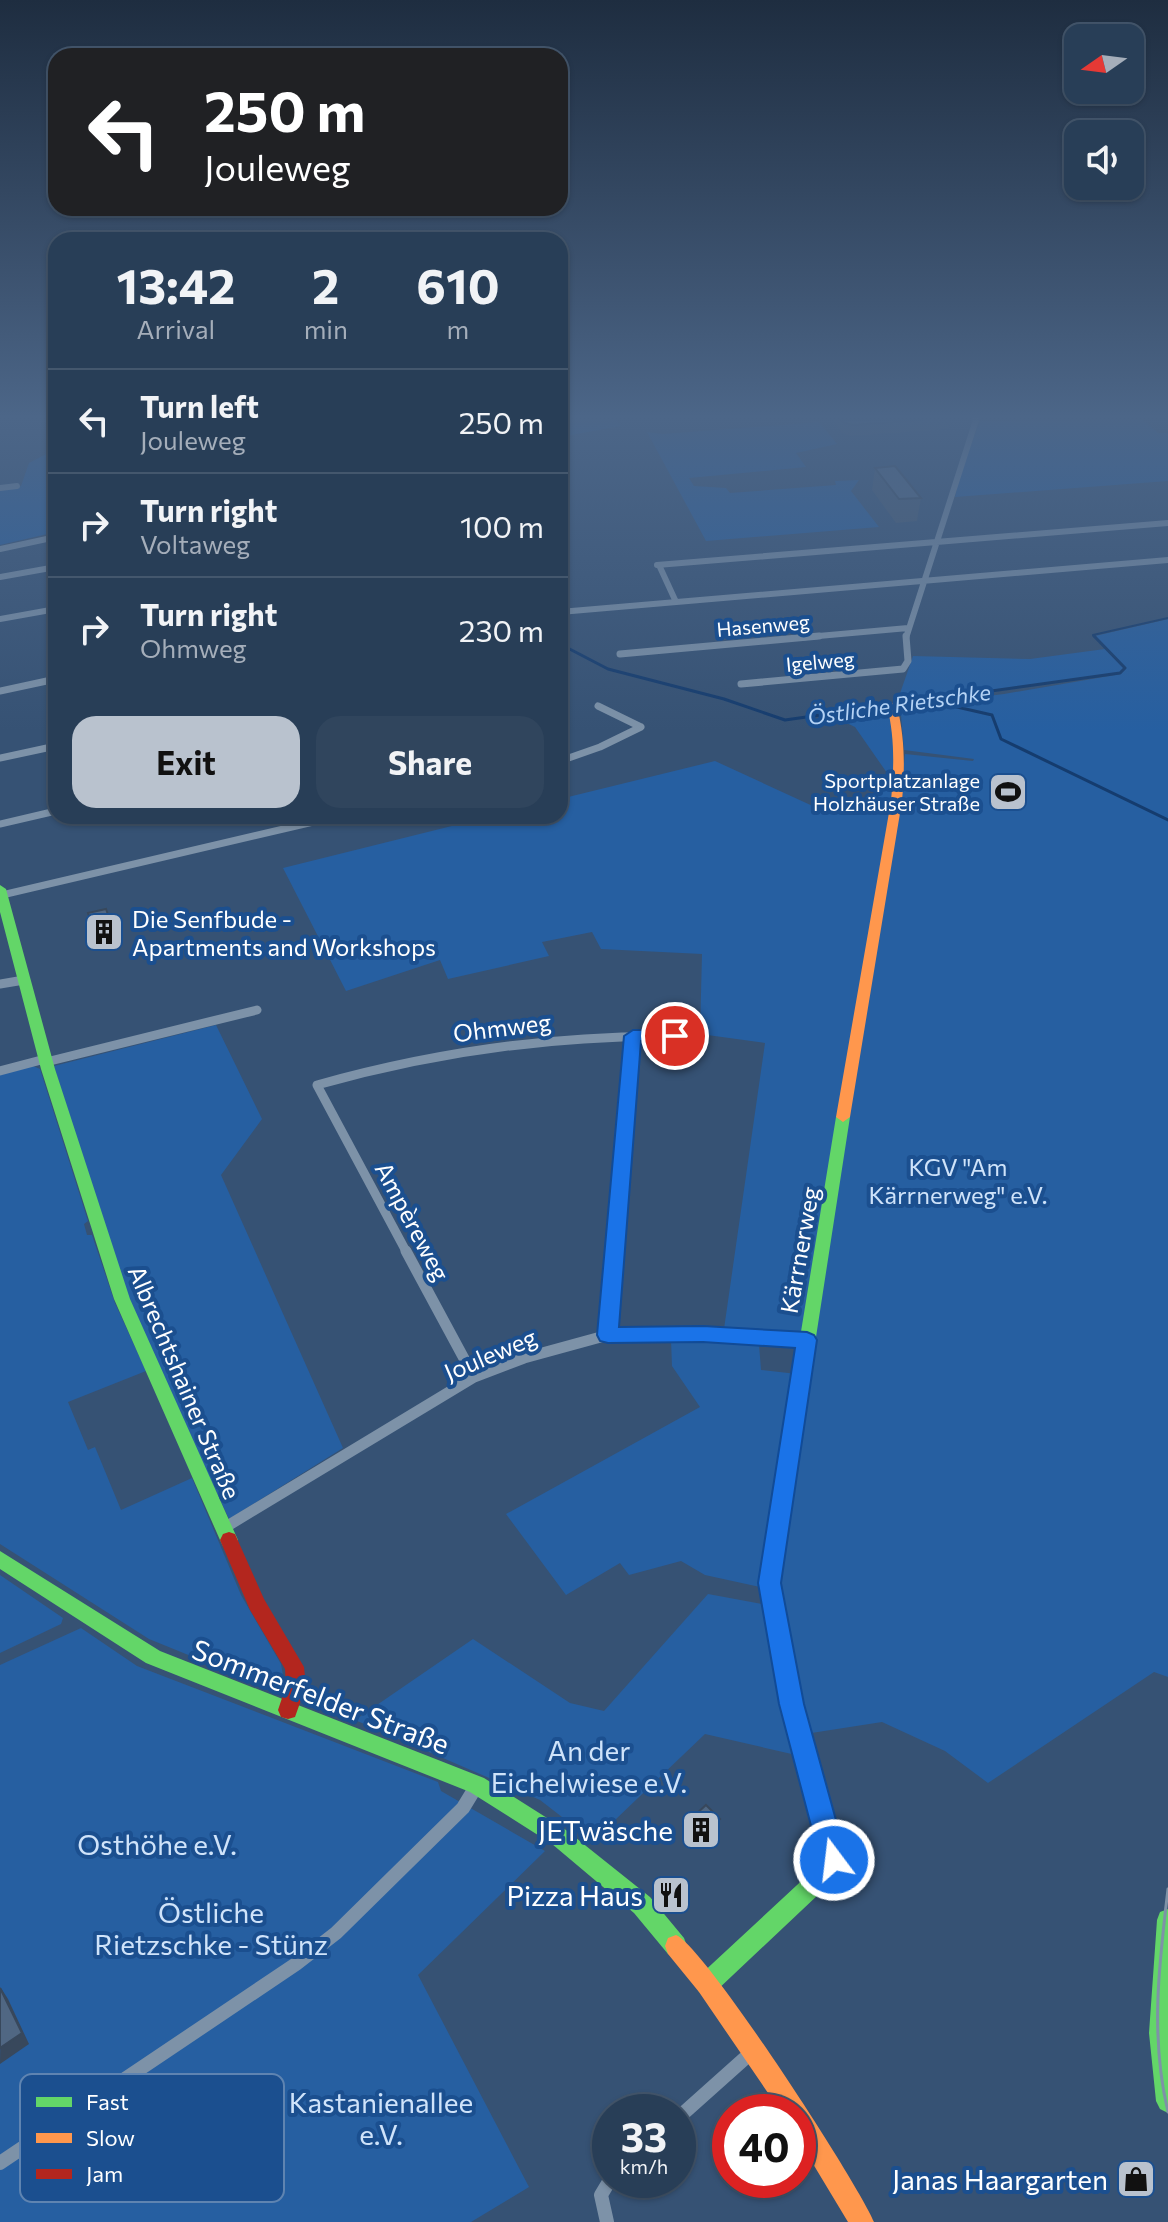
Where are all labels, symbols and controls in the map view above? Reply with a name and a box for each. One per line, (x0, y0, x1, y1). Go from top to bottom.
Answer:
north arrow (1064, 24, 1144, 104)
map controls (1064, 24, 1144, 200)
text: 250 m (204, 75, 365, 144)
icon: left (72, 80, 176, 184)
button: sound (1064, 120, 1144, 200)
text: Jouleweg (204, 144, 350, 188)
text: 13:42 (116, 255, 235, 314)
text: 2 (312, 255, 339, 314)
text: 610 (416, 255, 500, 314)
text: Arrival (136, 313, 215, 344)
text: min (304, 313, 348, 344)
text: m (447, 313, 469, 344)
text: Turn left (140, 387, 259, 424)
icon: left (72, 399, 116, 443)
text: 250 m (459, 403, 544, 440)
text: Jouleweg (140, 424, 246, 455)
text: Turn right (140, 491, 277, 528)
icon: right (72, 503, 116, 547)
text: 100 m (460, 507, 544, 544)
text: Voltaweg (140, 528, 250, 559)
text: Turn right (140, 595, 277, 632)
icon: right (72, 607, 116, 651)
street label: Hasenweg (715, 609, 811, 641)
text: 230 m (459, 611, 544, 648)
text: Ohmweg (140, 632, 247, 663)
street label: Igelweg (785, 646, 856, 676)
water label: Östliche Rietschke (806, 678, 993, 730)
button: Exit (72, 716, 300, 808)
button: Share (316, 716, 544, 808)
place label: Sportplatzanlage Holzhäuser Straße (813, 768, 980, 815)
sports icon: Sportplatzanlage Holzhäuser Straße (987, 771, 1029, 813)
place label: Die Senfbude - Apartments and Workshops (132, 904, 436, 961)
building icon: Die Senfbude - Apartments and Workshops (83, 911, 125, 953)
pin (641, 1002, 709, 1070)
street label: Ohmweg (451, 1007, 553, 1047)
icon: arrive (653, 1014, 697, 1058)
park label: KGV "Am Kärrnerweg" e.V. (868, 1152, 1048, 1209)
street label: Ampèreweg (370, 1157, 456, 1285)
street label: Kärrnerweg (774, 1184, 824, 1316)
street label: Albrechtshainer Straße (123, 1261, 247, 1503)
street label: Jouleweg (439, 1322, 541, 1386)
street label: Sommerfelder Straße (188, 1631, 454, 1761)
park label: An der Eichelwiese e.V. (491, 1733, 687, 1799)
building icon: JETwäsche (680, 1809, 722, 1851)
place label: JETwäsche (538, 1813, 673, 1847)
position arrow (792, 1818, 876, 1902)
park label: Osthöhe e.V. (77, 1827, 237, 1861)
restaurant icon: Pizza Haus (650, 1874, 692, 1916)
place label: Pizza Haus (506, 1878, 643, 1912)
park label: Östliche Rietzschke - Stünz (94, 1895, 328, 1961)
legend (20, 2074, 284, 2202)
park label: Kastanienallee e.V. (289, 2085, 473, 2151)
text: Fast (86, 2088, 129, 2115)
speed limit sign: 40 (712, 2094, 816, 2198)
text: 33 (621, 2111, 667, 2160)
text: Slow (86, 2124, 135, 2151)
text: km/h (620, 2154, 668, 2178)
shop icon: Janas Haargarten (1115, 2158, 1157, 2200)
text: Jam (86, 2160, 123, 2187)
place label: Janas Haargarten (892, 2162, 1108, 2196)

